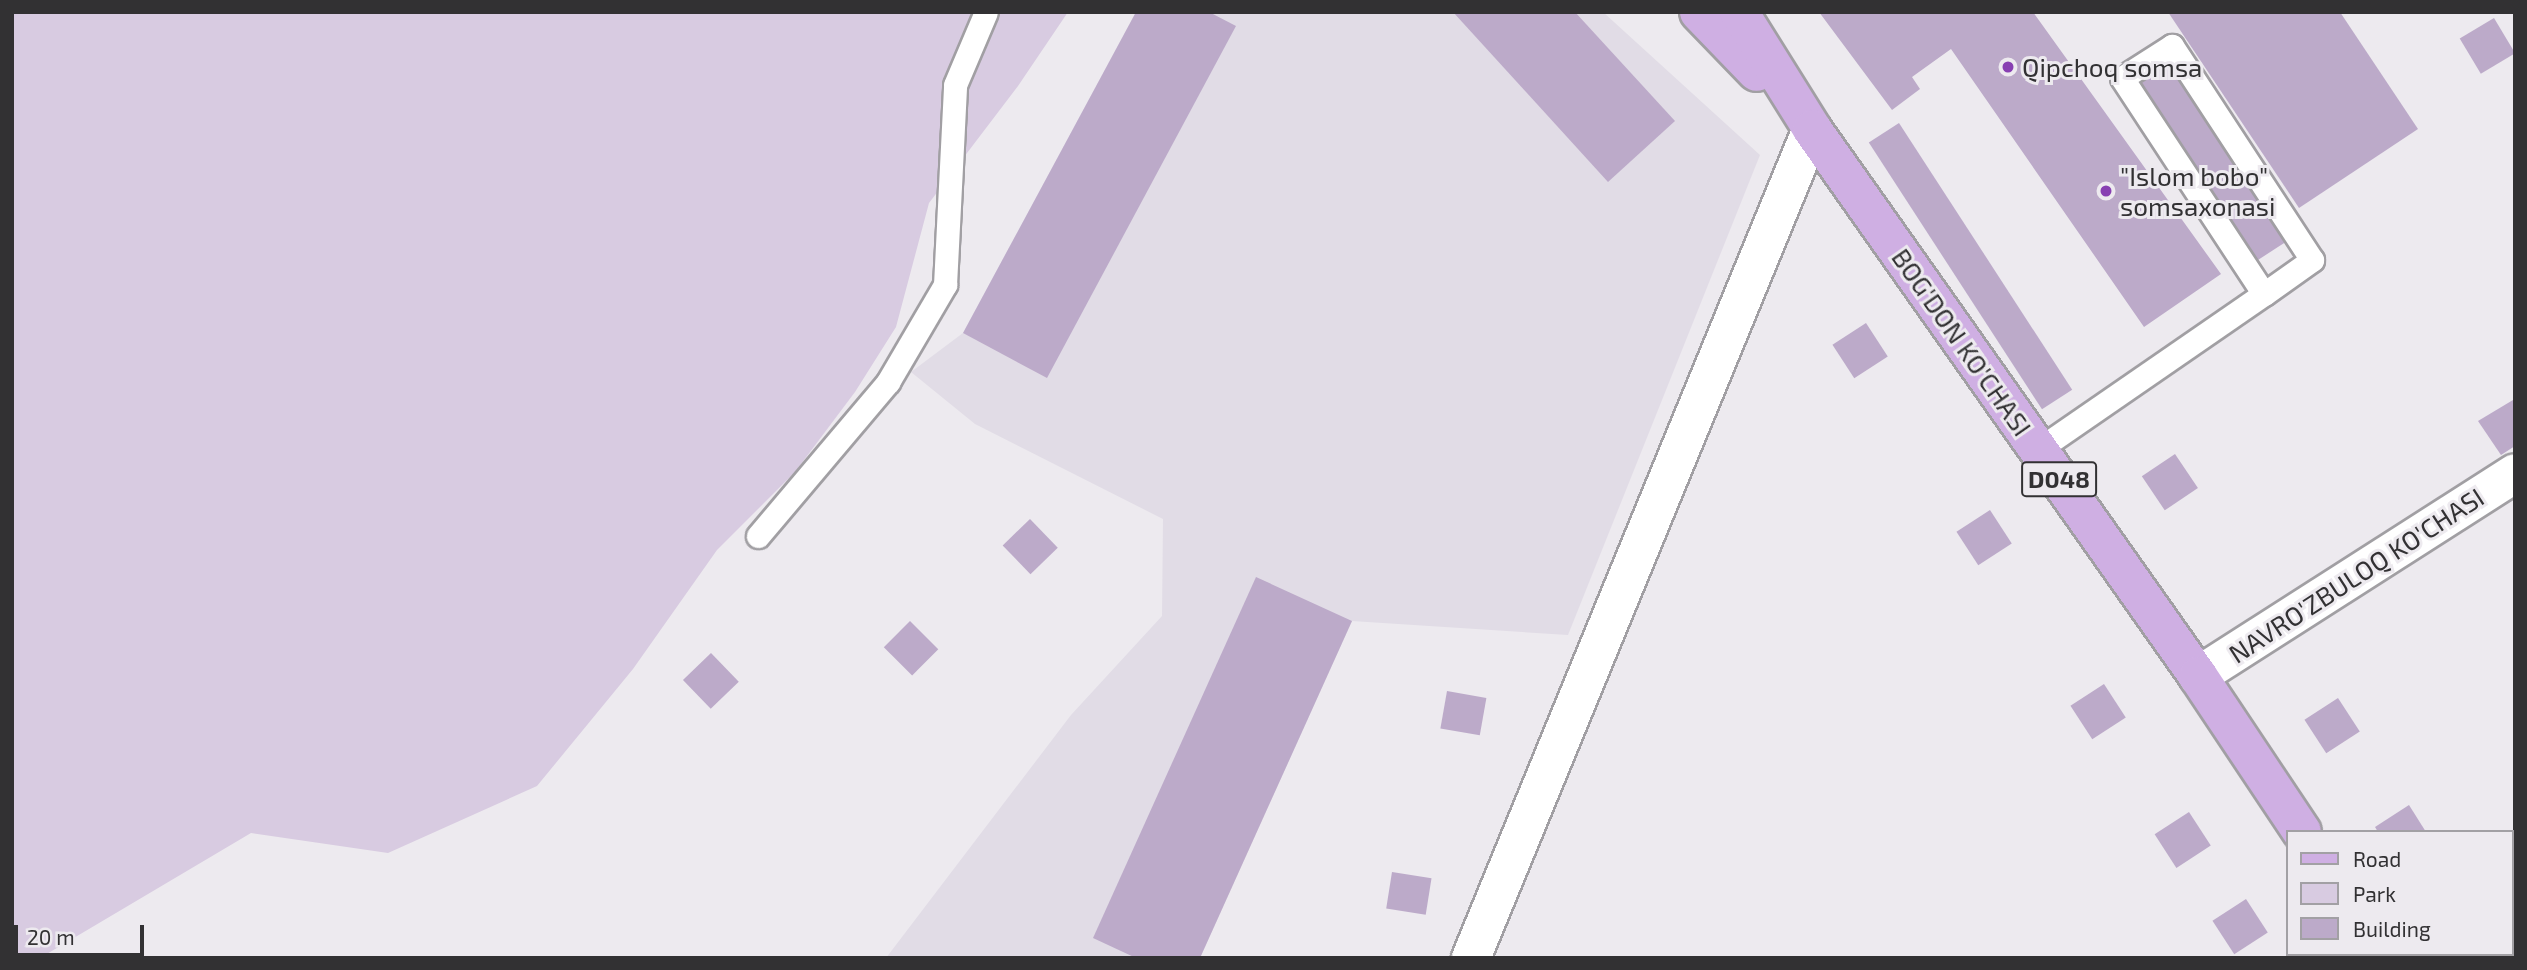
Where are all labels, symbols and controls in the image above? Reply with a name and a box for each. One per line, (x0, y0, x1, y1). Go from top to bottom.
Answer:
place label: Qipchoq somsa (2022, 51, 2202, 83)
marker: Qipchoq somsa (2000, 59, 2016, 75)
place label: "Islom bobo" somsaxonasi (2120, 160, 2275, 222)
marker: "Islom bobo" somsaxonasi (2098, 183, 2114, 199)
street label: BOG'DON KO'CHASI (1886, 242, 2038, 442)
road number: D048 (2021, 458, 2098, 500)
street label: NAVRO'ZBULOQ KO'CHASI (2223, 481, 2489, 669)
legend (2286, 830, 2513, 956)
text: Road (2353, 846, 2401, 871)
text: Park (2353, 881, 2396, 906)
scale bar (18, 911, 147, 955)
text: Building (2353, 916, 2431, 941)
text: 20 m (27, 924, 75, 949)

